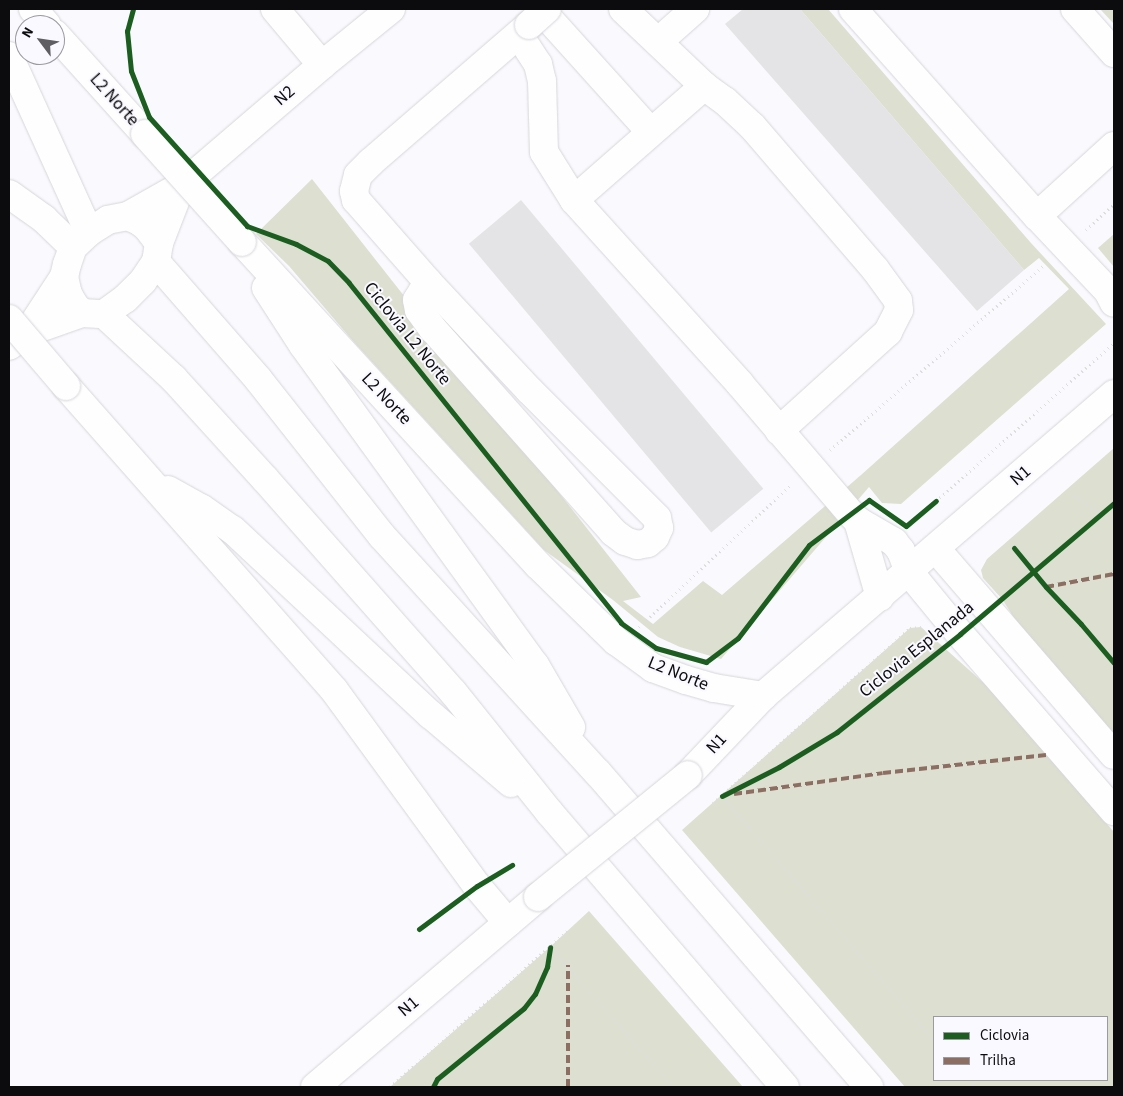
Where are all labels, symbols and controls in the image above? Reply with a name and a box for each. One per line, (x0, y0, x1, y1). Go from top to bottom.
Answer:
north arrow (15, 15, 65, 65)
text: N (17, 24, 39, 42)
street label: L2 Norte (85, 69, 143, 131)
street label: N2 (270, 81, 300, 111)
street label: Ciclovia L2 Norte (359, 278, 455, 390)
street label: L2 Norte (356, 368, 416, 430)
street label: N1 (1006, 461, 1036, 491)
street label: Ciclovia Esplanada (855, 597, 979, 703)
street label: L2 Norte (644, 652, 712, 696)
street label: N1 (702, 729, 732, 759)
street label: N1 (394, 992, 424, 1022)
legend (933, 1016, 1108, 1081)
text: Ciclovia (980, 1025, 1029, 1046)
text: Trilha (980, 1050, 1016, 1071)

